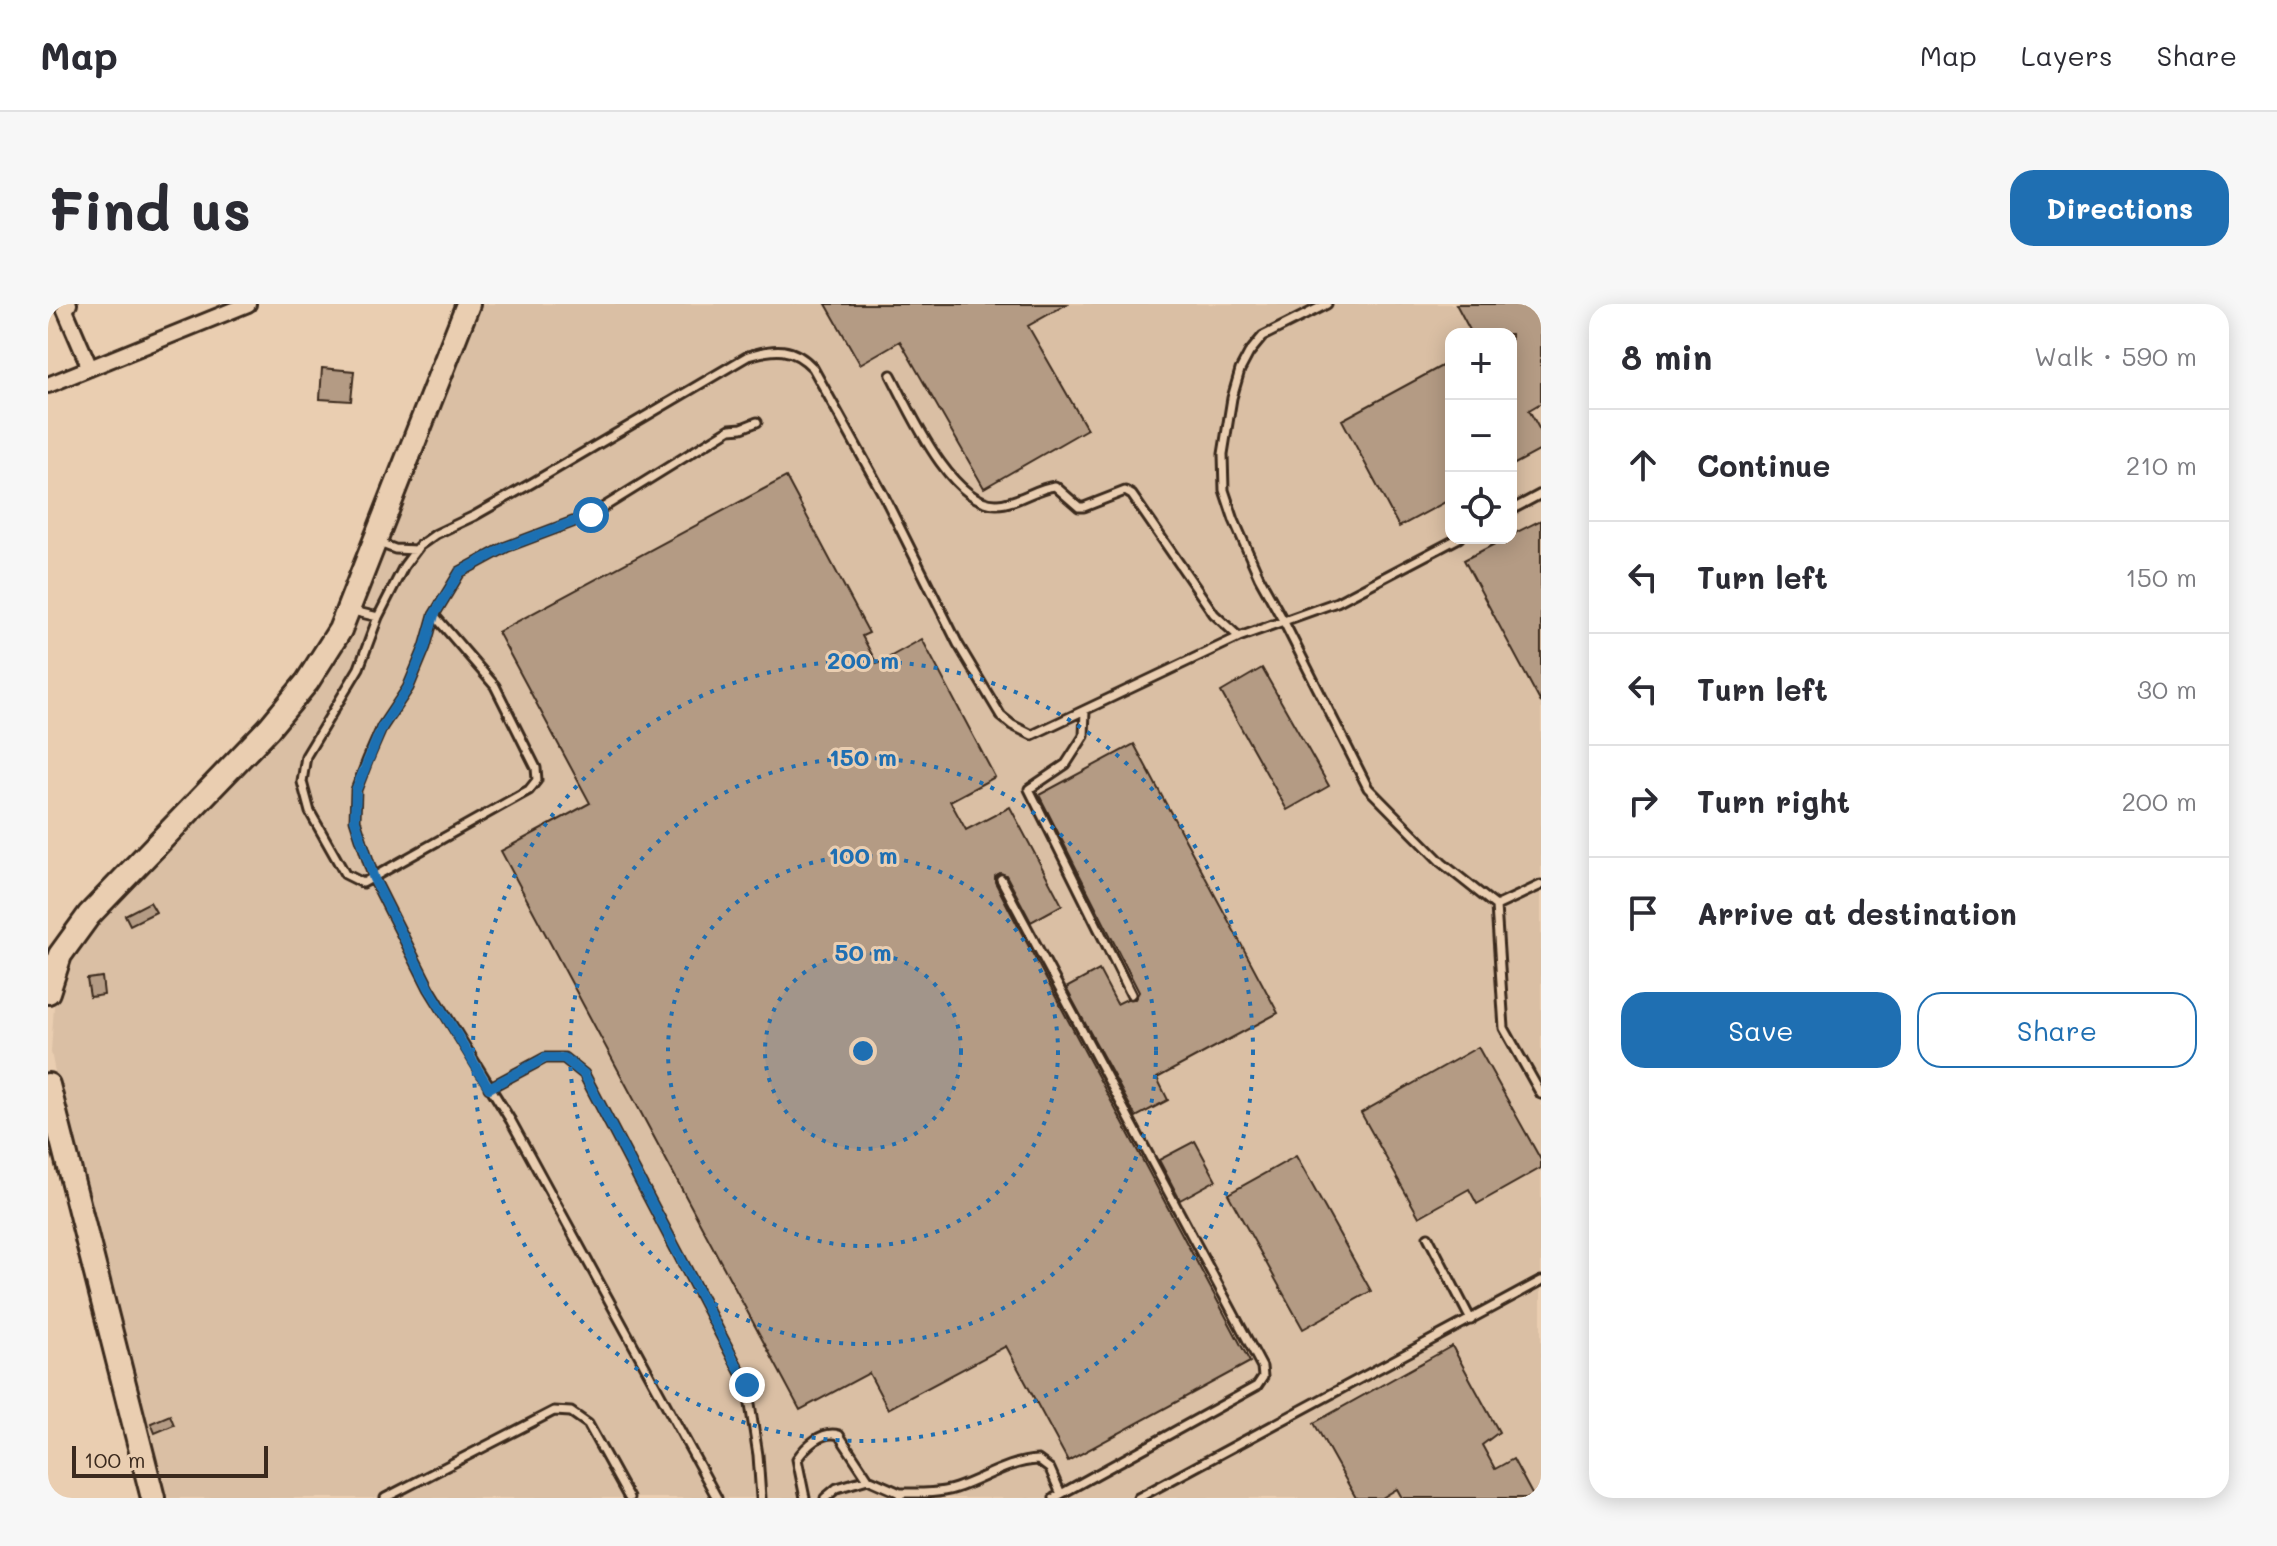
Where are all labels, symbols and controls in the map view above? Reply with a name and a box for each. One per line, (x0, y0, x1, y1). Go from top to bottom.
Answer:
text: Map (40, 30, 118, 80)
text: Map (1920, 37, 1977, 73)
text: Layers (2021, 37, 2113, 73)
text: Share (2157, 37, 2237, 73)
button: Directions (2010, 170, 2229, 246)
text: Find us (48, 172, 251, 245)
map controls (1445, 328, 1517, 544)
button: + (1445, 328, 1517, 400)
text: 8 min (1621, 334, 1712, 379)
text: Walk · 590 m (2034, 339, 2197, 373)
button: − (1445, 400, 1517, 472)
icon: ahead (1621, 443, 1665, 487)
text: Continue (1697, 445, 1830, 485)
text: 210 m (2126, 448, 2197, 482)
button: locate (1445, 472, 1517, 544)
route start (573, 497, 609, 533)
icon: left (1621, 555, 1665, 599)
text: Turn left (1697, 557, 1828, 597)
text: 150 m (2125, 560, 2197, 594)
text: 200 m (827, 644, 899, 675)
icon: left (1621, 667, 1665, 711)
text: Turn left (1697, 669, 1828, 709)
text: 30 m (2137, 672, 2197, 706)
text: 150 m (829, 741, 897, 772)
icon: right (1621, 779, 1665, 823)
text: Turn right (1697, 781, 1850, 821)
text: 200 m (2121, 784, 2197, 818)
text: 100 m (828, 839, 898, 870)
icon: arrive (1621, 891, 1665, 935)
text: Arrive at destination (1697, 893, 2017, 933)
text: 50 m (834, 936, 892, 967)
button: Save (1621, 992, 1901, 1068)
button: Share (1917, 992, 2197, 1068)
centre of rings (849, 1037, 877, 1065)
route end (729, 1367, 765, 1403)
scale bar (72, 1442, 268, 1478)
text: 100 m (84, 1445, 146, 1474)

